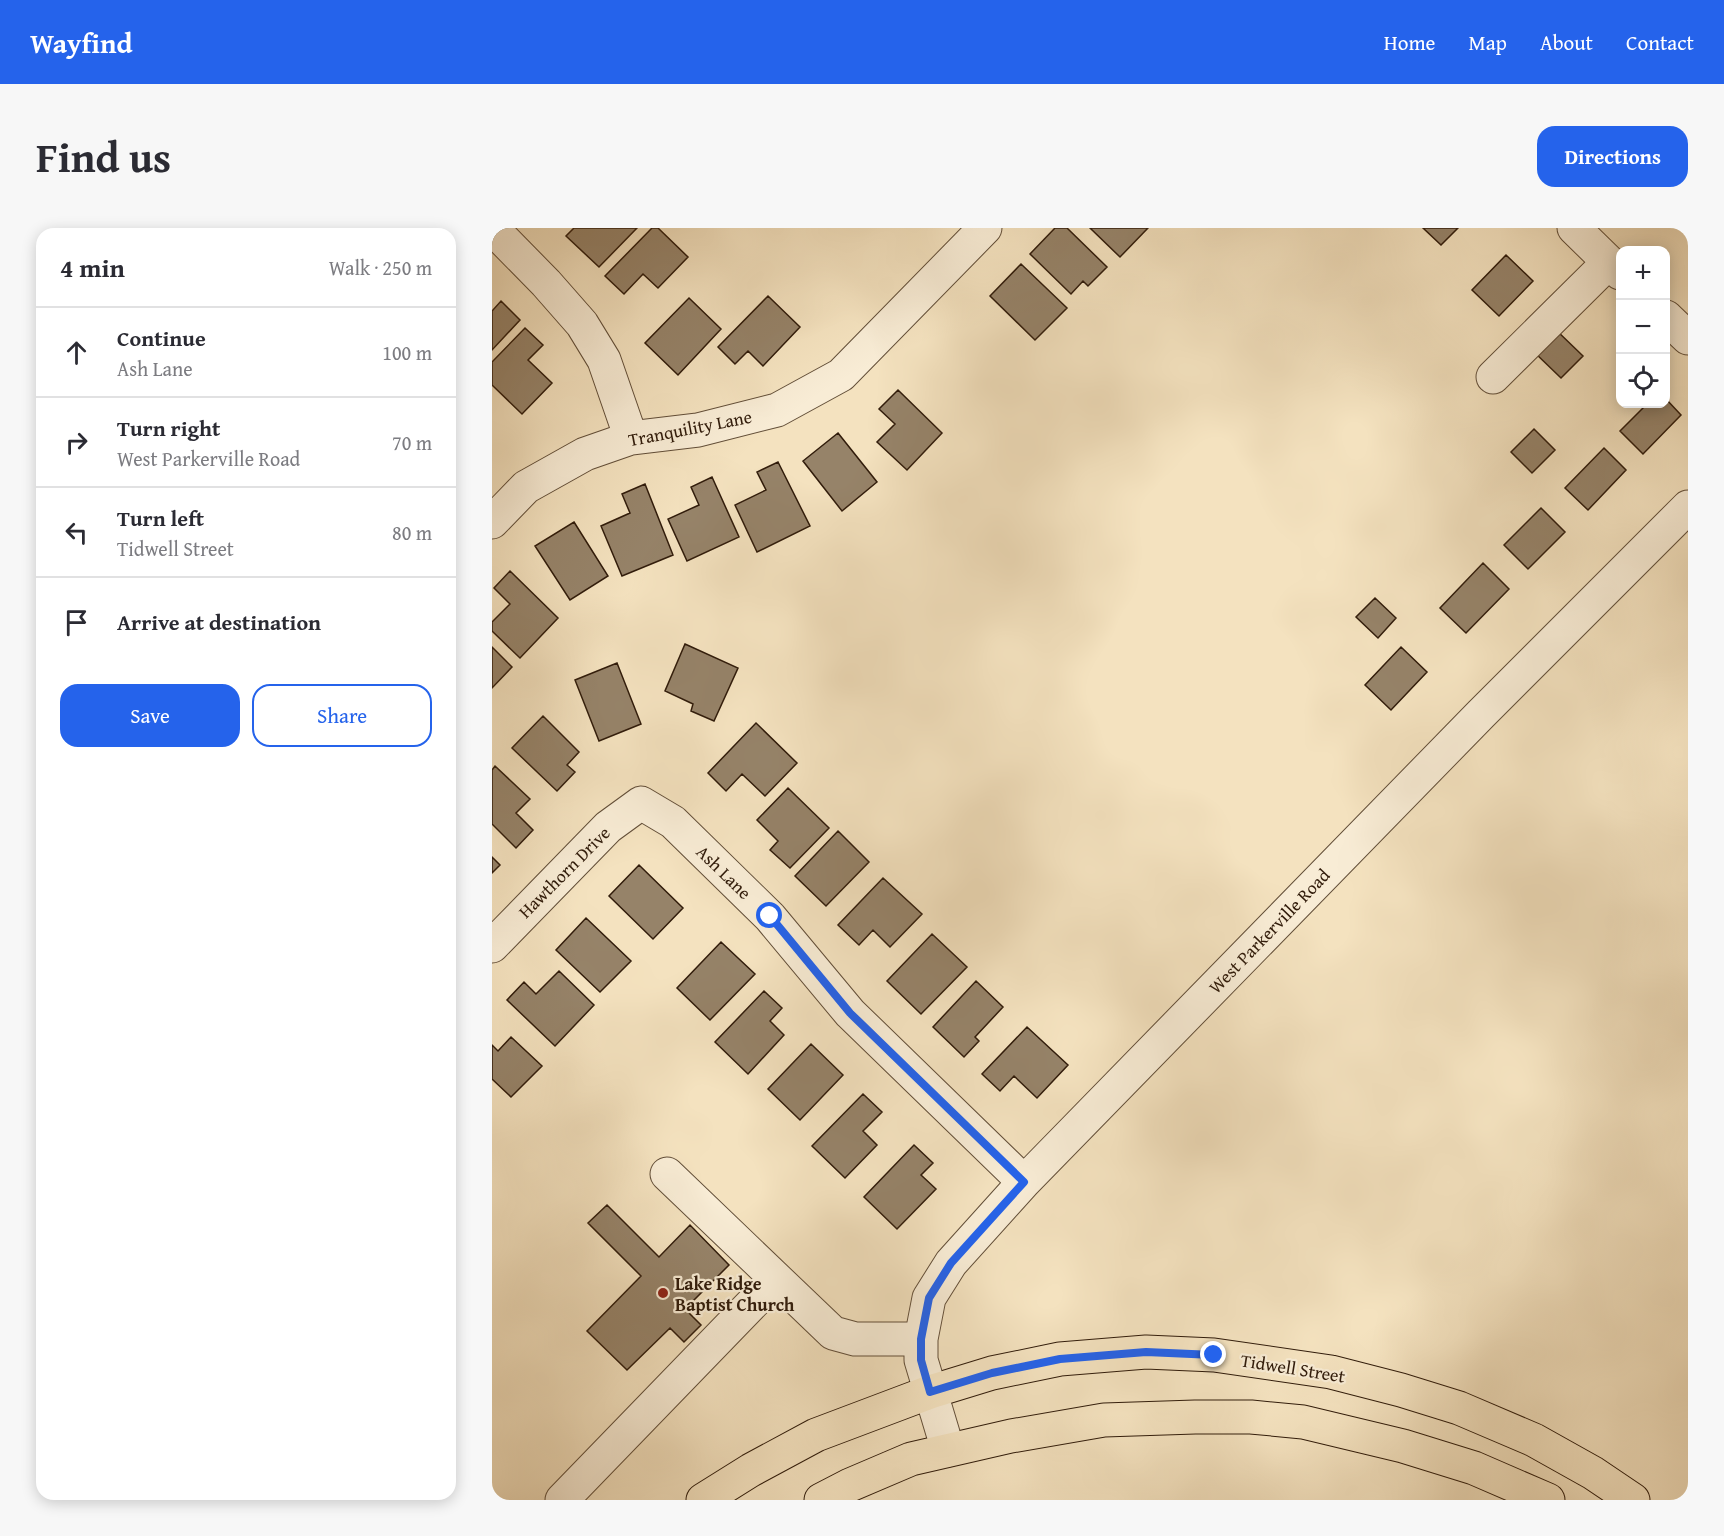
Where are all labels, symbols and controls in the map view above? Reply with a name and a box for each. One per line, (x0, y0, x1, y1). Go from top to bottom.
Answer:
text: Wayfind (30, 22, 132, 63)
text: Home (1384, 27, 1435, 58)
text: Map (1468, 27, 1507, 58)
text: About (1540, 27, 1593, 58)
text: Contact (1626, 27, 1694, 58)
text: Find us (36, 126, 171, 187)
button: Directions (1537, 126, 1688, 187)
map controls (1616, 246, 1670, 408)
button: + (1616, 246, 1670, 300)
text: 4 min (60, 248, 125, 287)
text: Walk · 250 m (329, 253, 432, 282)
button: − (1616, 300, 1670, 354)
text: Continue (117, 322, 206, 354)
icon: ahead (60, 336, 93, 369)
text: 100 m (382, 338, 432, 367)
text: Ash Lane (117, 354, 193, 383)
button: locate (1616, 354, 1670, 408)
street label: Tranquility Lane (626, 403, 754, 453)
text: Turn right (117, 412, 220, 444)
icon: right (60, 426, 93, 459)
text: 70 m (392, 428, 432, 457)
text: West Parkerville Road (117, 444, 300, 473)
text: Turn left (117, 502, 204, 534)
icon: left (60, 516, 93, 549)
text: 80 m (392, 518, 432, 547)
text: Tidwell Street (117, 534, 234, 563)
icon: arrive (60, 606, 93, 639)
text: Arrive at destination (117, 606, 321, 638)
button: Save (60, 684, 240, 747)
button: Share (252, 684, 432, 747)
street label: Hawthorn Drive (512, 820, 616, 924)
street label: Ash Lane (690, 839, 758, 905)
street label: West Parkerville Road (1202, 862, 1336, 1000)
route start (756, 902, 782, 928)
place label: Lake Ridge Baptist Church (675, 1270, 795, 1318)
marker: Lake Ridge Baptist Church (656, 1286, 670, 1300)
route end (1200, 1341, 1226, 1367)
street label: Tidwell Street (1239, 1346, 1348, 1390)

